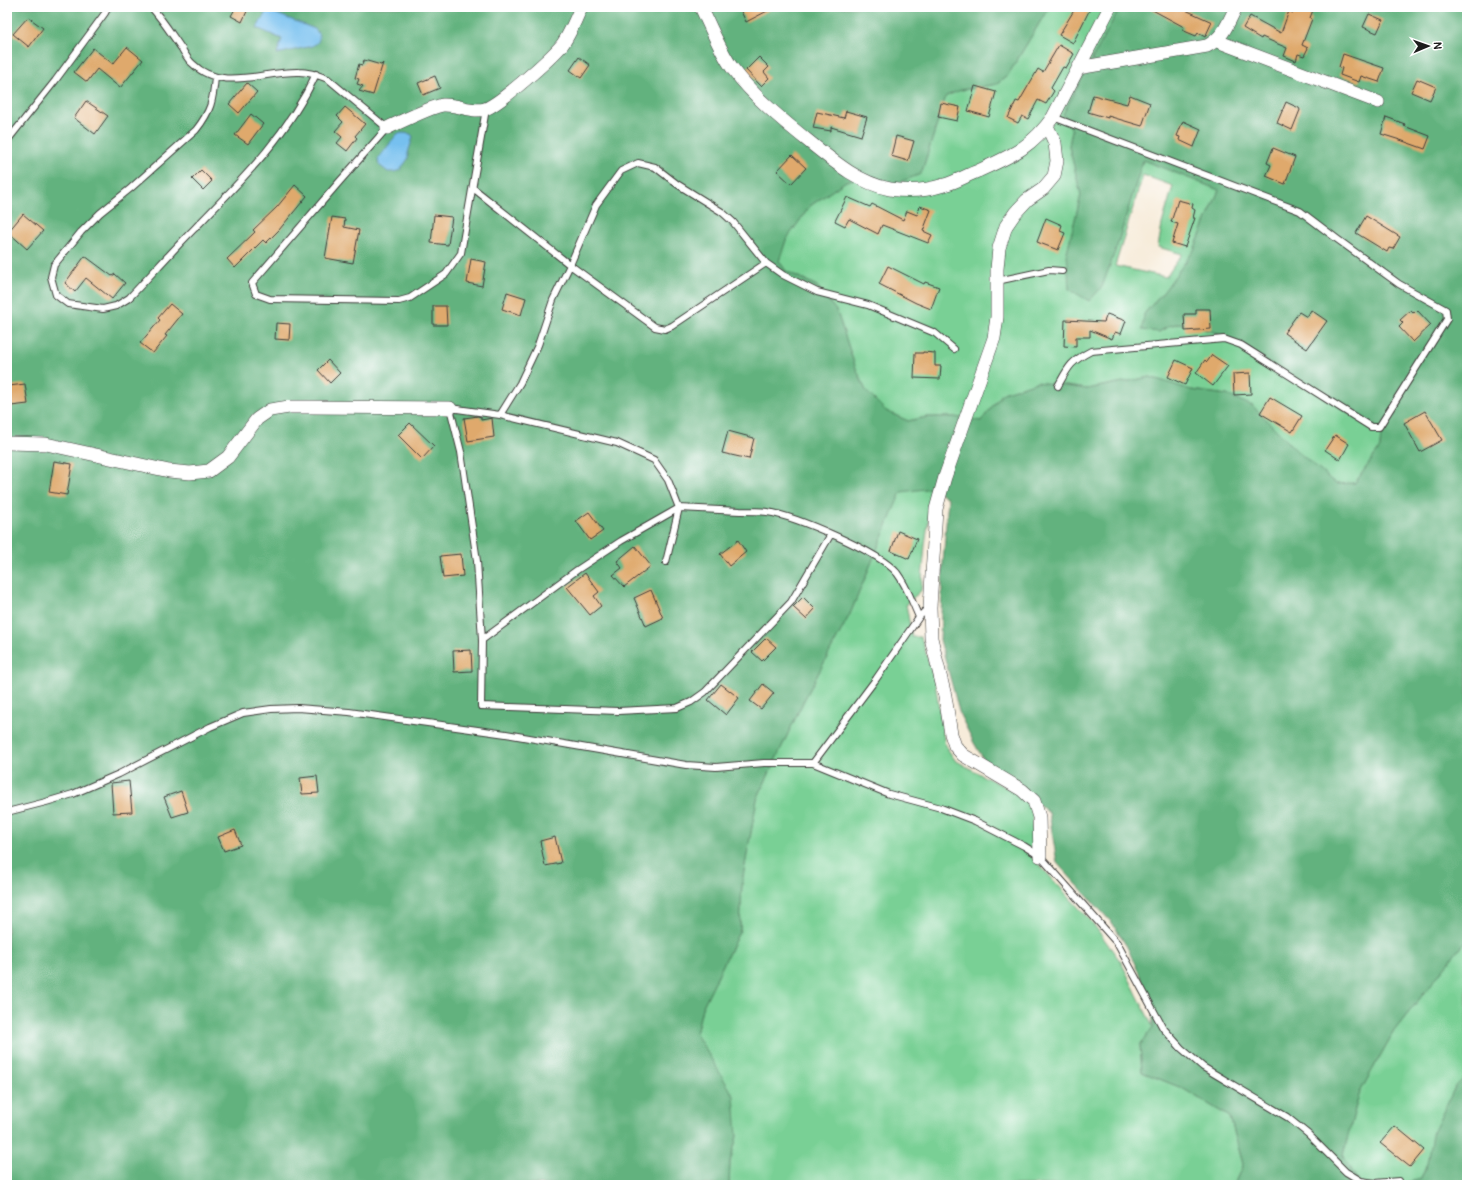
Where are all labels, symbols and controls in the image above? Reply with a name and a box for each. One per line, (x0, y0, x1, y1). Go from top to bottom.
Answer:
north arrow (1408, 26, 1448, 66)
text: N (1431, 42, 1444, 50)

